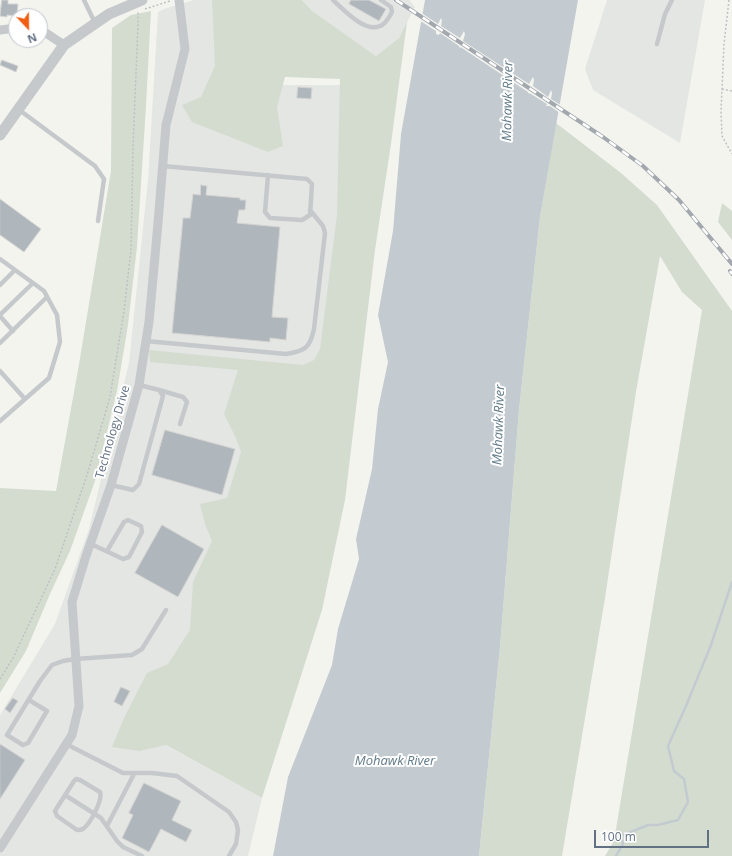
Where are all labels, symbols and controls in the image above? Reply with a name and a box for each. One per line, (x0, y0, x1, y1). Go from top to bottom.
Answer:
north arrow (8, 8, 48, 48)
text: N (25, 30, 39, 47)
water label: Mohawk River (499, 61, 517, 141)
street label: Technology Drive (93, 384, 133, 480)
water label: Mohawk River (490, 385, 508, 465)
water label: Mohawk River (355, 753, 435, 769)
scale bar (596, 822, 711, 848)
text: 100 m (601, 828, 636, 845)

